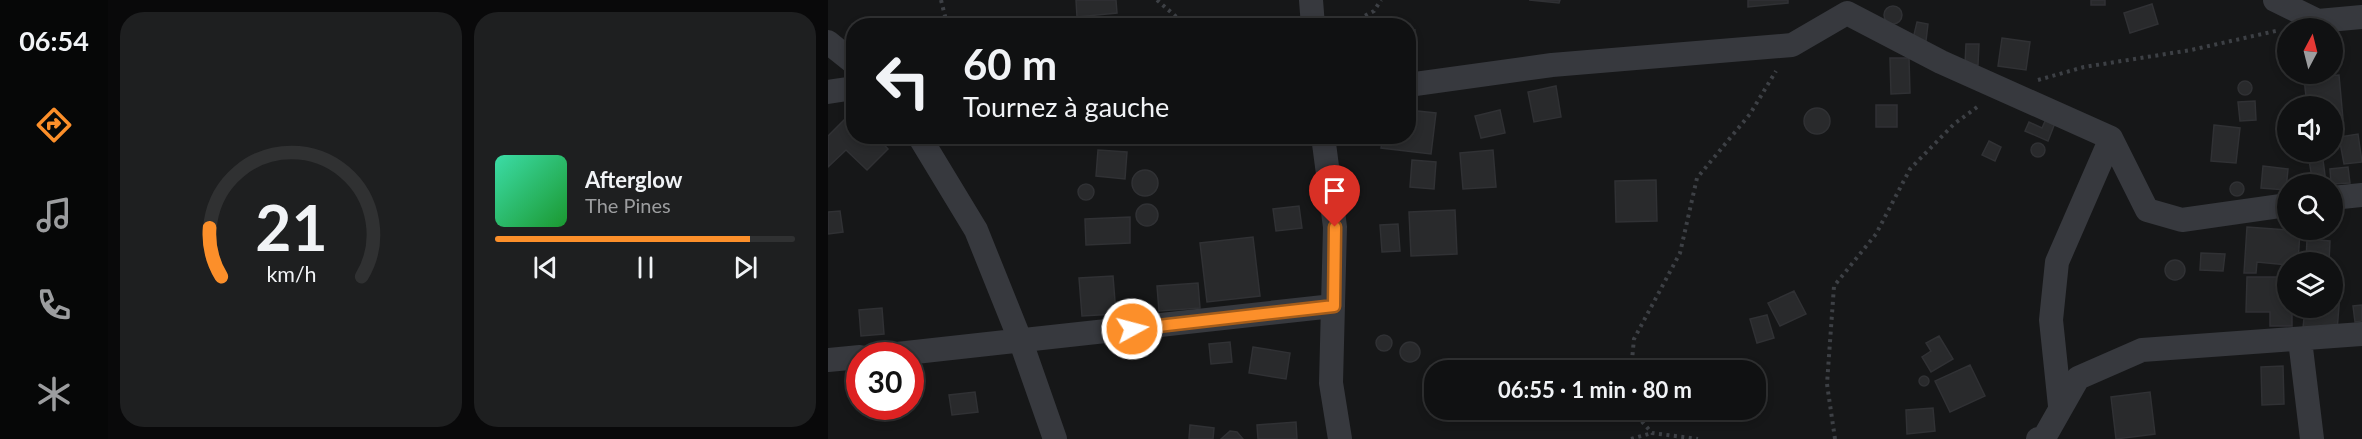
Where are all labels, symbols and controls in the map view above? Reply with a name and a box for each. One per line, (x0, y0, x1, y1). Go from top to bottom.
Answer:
north arrow (2277, 18, 2343, 84)
map controls (2277, 18, 2343, 318)
text: 06:54 (19, 24, 89, 57)
text: 60 m (963, 39, 1057, 89)
icon: left (864, 42, 942, 120)
text: Tournez à gauche (963, 90, 1169, 123)
button: sound (2277, 96, 2343, 162)
icon: directions (33, 104, 75, 146)
pin (1309, 165, 1360, 227)
text: Afterglow (585, 166, 682, 193)
icon: arrive (1318, 174, 1351, 207)
button: search (2277, 174, 2343, 240)
text: 21 (255, 189, 327, 264)
text: The Pines (585, 193, 671, 217)
icon: music (33, 194, 75, 236)
icon: previous (529, 251, 562, 284)
icon: pause (629, 251, 662, 284)
icon: next (729, 251, 762, 284)
button: layers (2277, 252, 2343, 318)
text: km/h (266, 261, 316, 287)
icon: phone (33, 284, 75, 326)
position arrow (1100, 297, 1164, 361)
speed limit sign: 30 (846, 342, 924, 420)
icon: climate (33, 373, 75, 415)
text: 06:55 · 1 min · 80 m (1498, 376, 1692, 403)

